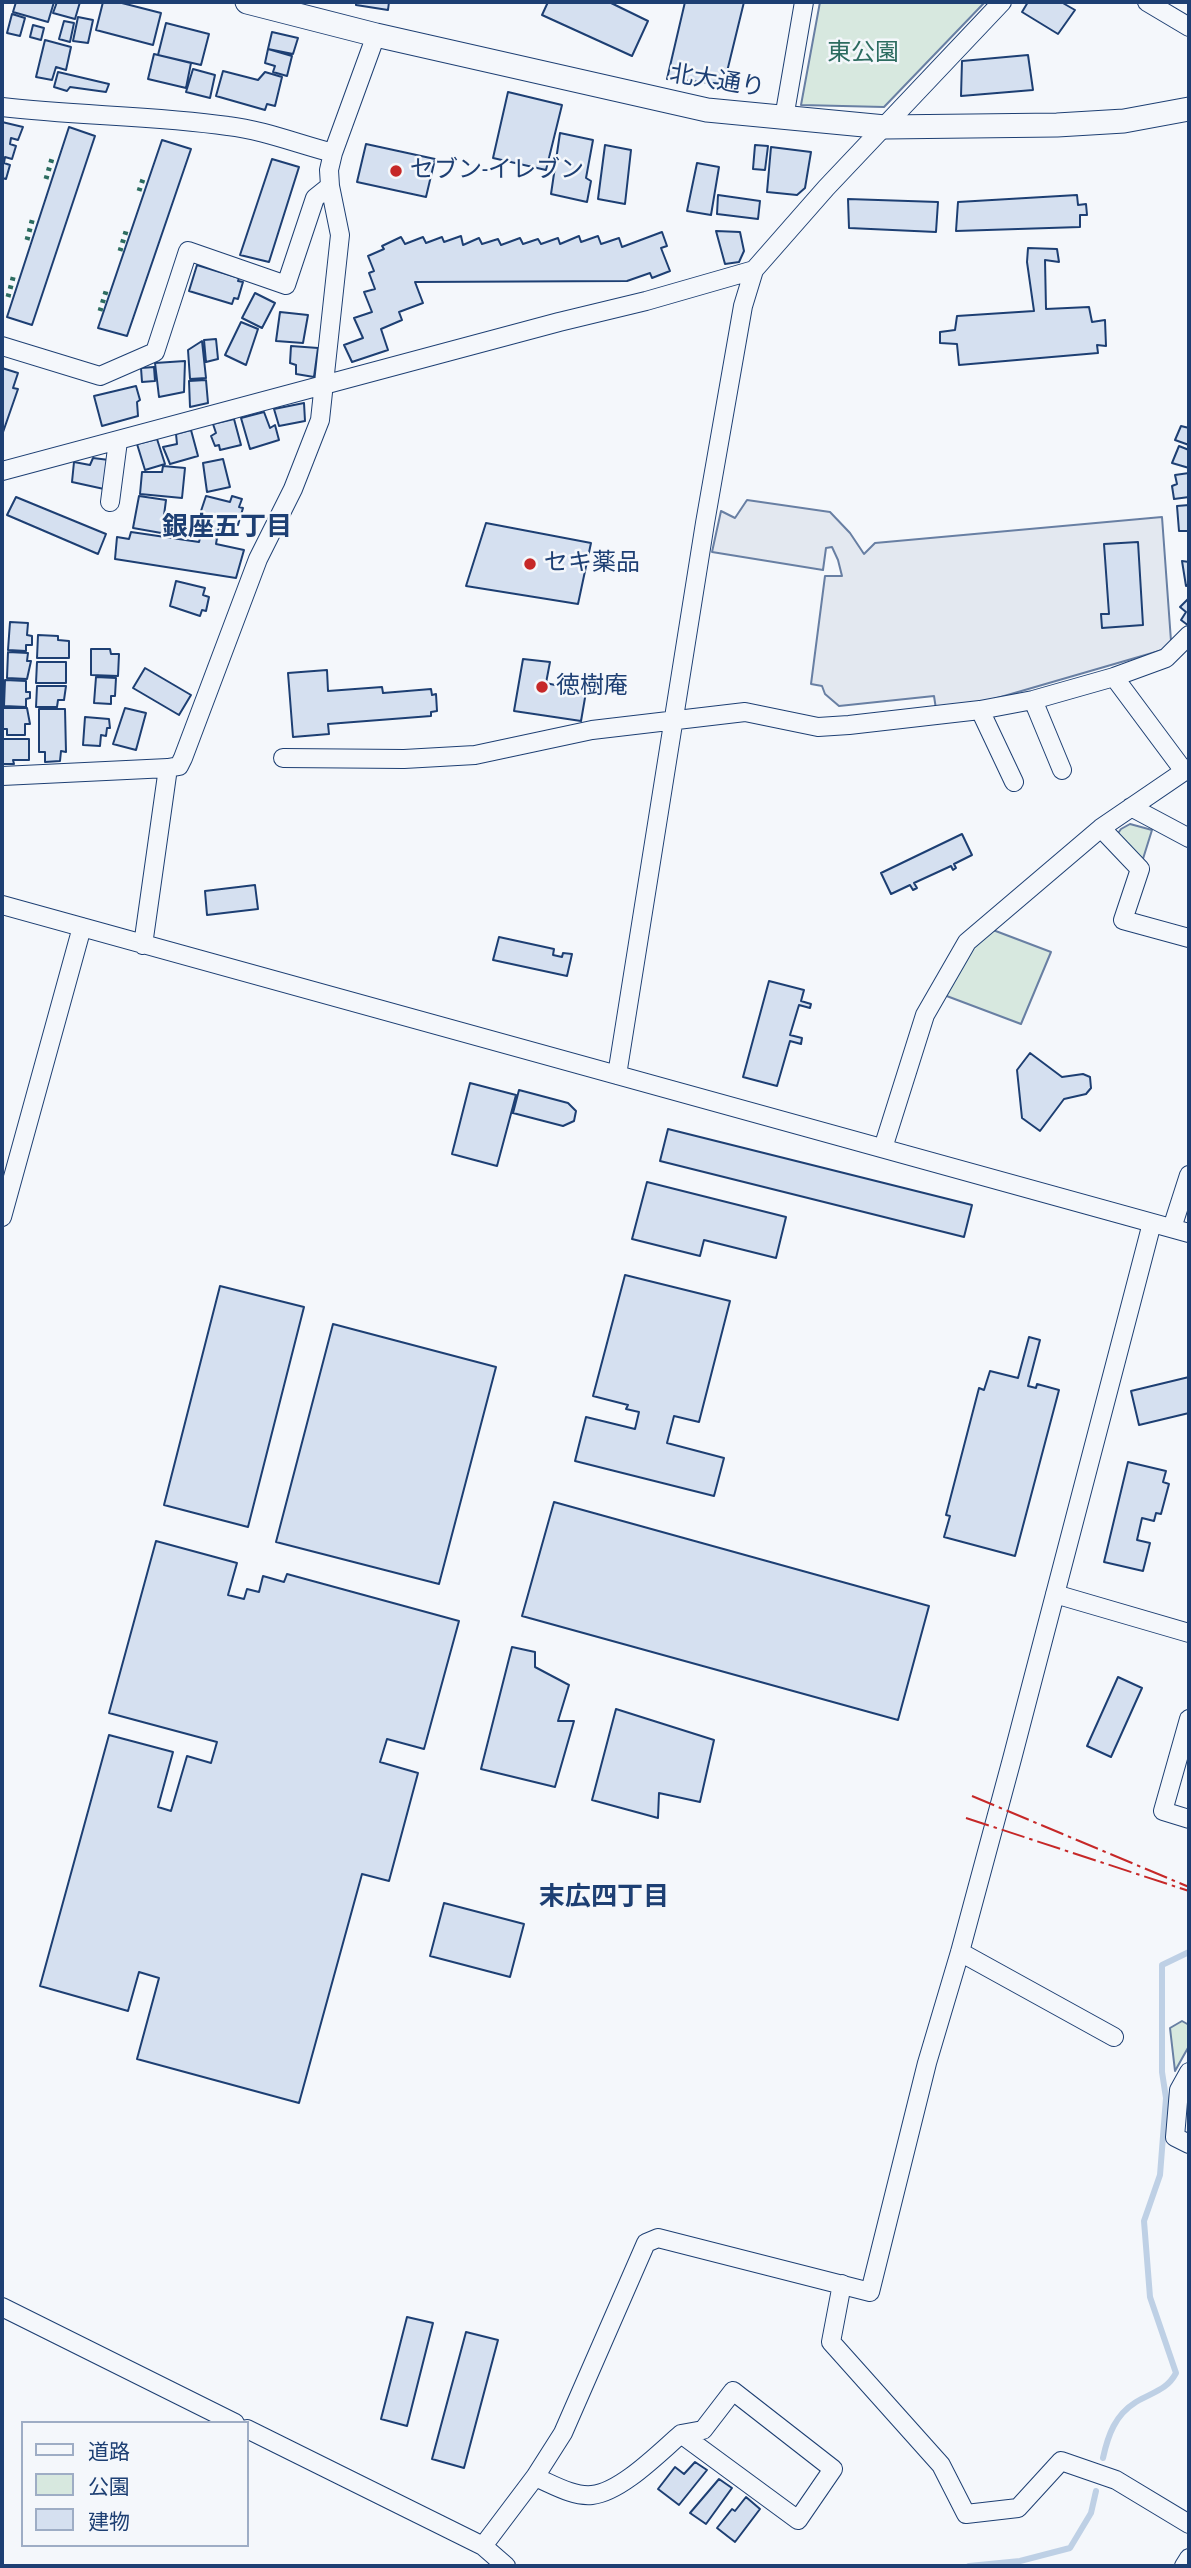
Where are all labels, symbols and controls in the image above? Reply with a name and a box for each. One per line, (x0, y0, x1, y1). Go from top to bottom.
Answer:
park label: 東公園 (827, 40, 899, 68)
street label: 北大通り (667, 60, 767, 104)
place label: セブン-イレブン (410, 157, 584, 185)
marker: セブン-イレブン (388, 163, 404, 179)
district label: 銀座五丁目 (162, 512, 292, 544)
place label: セキ薬品 (544, 550, 640, 578)
marker: セキ薬品 (522, 556, 538, 572)
place label: 徳樹庵 (556, 673, 628, 701)
marker: 徳樹庵 (534, 679, 550, 695)
district label: 末広四丁目 (539, 1882, 669, 1914)
legend (21, 2421, 248, 2547)
text: 道路 (88, 2440, 130, 2464)
text: 公園 (88, 2475, 130, 2499)
text: 建物 (88, 2510, 130, 2534)

